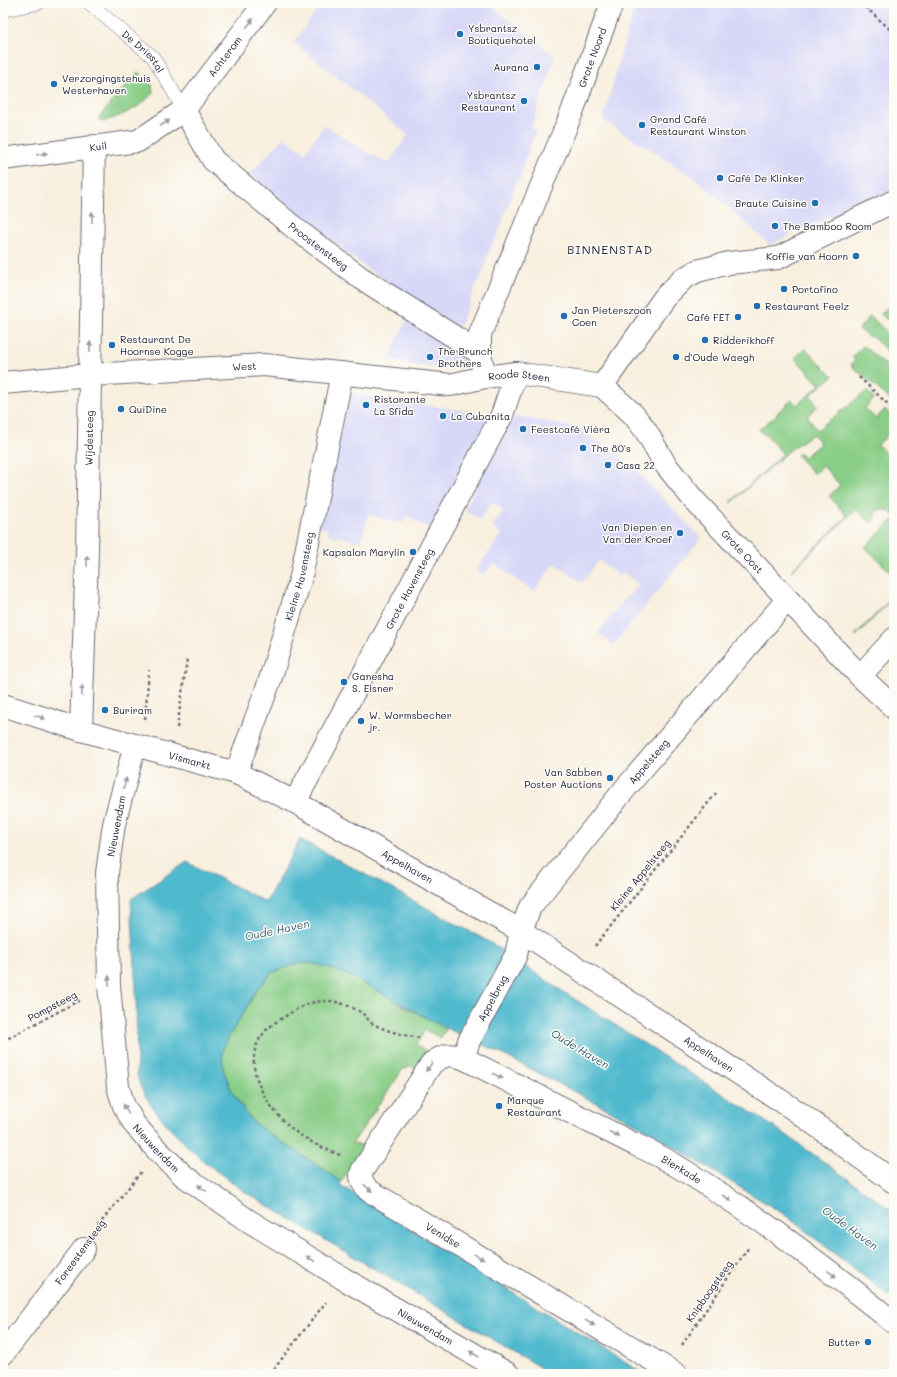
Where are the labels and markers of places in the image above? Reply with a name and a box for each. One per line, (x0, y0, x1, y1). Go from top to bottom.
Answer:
place label: Ysbrantsz Boutiquehotel (468, 21, 536, 47)
marker: Ysbrantsz Boutiquehotel (455, 29, 465, 39)
place label: Aurana (494, 60, 529, 74)
marker: Aurana (532, 62, 542, 72)
place label: Verzorgingstehuis Westerhaven (62, 71, 151, 97)
marker: Verzorgingstehuis Westerhaven (49, 79, 59, 89)
place label: Ysbrantsz Restaurant (461, 88, 516, 114)
marker: Ysbrantsz Restaurant (519, 96, 529, 106)
place label: Grand Café Restaurant Winston (650, 112, 746, 138)
marker: Grand Café Restaurant Winston (637, 120, 647, 130)
place label: Café De Klinker (728, 171, 804, 185)
marker: Café De Klinker (715, 173, 725, 183)
place label: Braute Cuisine (735, 196, 807, 210)
marker: Braute Cuisine (810, 198, 820, 208)
place label: The Bamboo Room (783, 219, 872, 233)
marker: The Bamboo Room (770, 221, 780, 231)
place label: Koffie van Hoorn (766, 249, 848, 263)
marker: Koffie van Hoorn (851, 251, 861, 261)
place label: Portofino (792, 282, 838, 296)
marker: Portofino (779, 284, 789, 294)
place label: Restaurant Feelz (765, 299, 849, 313)
marker: Restaurant Feelz (752, 301, 762, 311)
place label: Jan Pieterszoon Coen (572, 303, 651, 329)
place label: Café FET (687, 310, 730, 324)
marker: Jan Pieterszoon Coen (559, 311, 569, 321)
marker: Café FET (733, 312, 743, 322)
place label: Restaurant De Hoornse Kogge (120, 332, 194, 358)
place label: Ridderikhoff (713, 333, 775, 347)
marker: Ridderikhoff (700, 335, 710, 345)
marker: Restaurant De Hoornse Kogge (107, 340, 117, 350)
place label: The Brunch Brothers (438, 344, 493, 370)
place label: d'Oude Waegh (684, 350, 755, 364)
marker: The Brunch Brothers (425, 352, 435, 362)
marker: d'Oude Waegh (671, 352, 681, 362)
place label: Ristorante La Sfida (374, 392, 426, 418)
marker: Ristorante La Sfida (361, 400, 371, 410)
place label: QuiDine (129, 402, 167, 416)
marker: QuiDine (116, 404, 126, 414)
place label: La Cubanita (451, 409, 510, 423)
marker: La Cubanita (438, 411, 448, 421)
place label: Feestcafé Vièra (531, 422, 610, 436)
marker: Feestcafé Vièra (518, 424, 528, 434)
place label: The 80's (591, 441, 631, 455)
marker: The 80's (578, 443, 588, 453)
place label: Casa 22 (616, 458, 655, 472)
marker: Casa 22 (603, 460, 613, 470)
place label: Van Diepen en Van der Kroef (602, 520, 673, 546)
marker: Van Diepen en Van der Kroef (675, 528, 685, 538)
place label: Kapsalon Marylin (323, 545, 405, 559)
marker: Kapsalon Marylin (408, 547, 418, 557)
place label: Ganesha S. Elsner (352, 669, 394, 695)
marker: Ganesha S. Elsner (339, 677, 349, 687)
place label: Buriram (113, 703, 152, 717)
marker: Buriram (100, 705, 110, 715)
place label: W. Wormsbecher jr. (368, 708, 452, 734)
marker: W. Wormsbecher jr. (356, 716, 366, 726)
place label: Van Sabben Poster Auctions (524, 765, 602, 791)
marker: Van Sabben Poster Auctions (605, 773, 615, 783)
place label: Marque Restaurant (507, 1093, 562, 1119)
marker: Marque Restaurant (494, 1101, 504, 1111)
place label: Butter (828, 1335, 860, 1349)
marker: Butter (863, 1337, 873, 1347)

